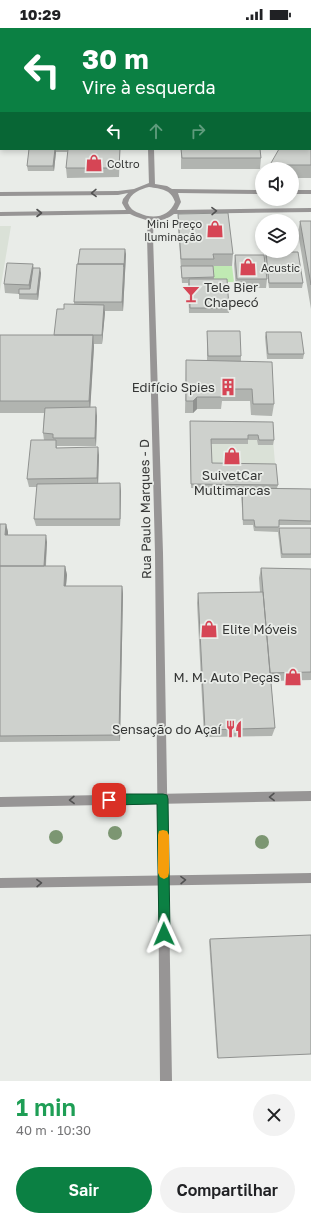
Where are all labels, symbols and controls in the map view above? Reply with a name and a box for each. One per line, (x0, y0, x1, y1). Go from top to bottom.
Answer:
text: 10:29 (20, 5, 61, 23)
text: 30 m (82, 42, 149, 75)
icon: left (16, 44, 68, 96)
text: Vire à esquerda (82, 76, 216, 98)
icon: left (103, 120, 125, 142)
icon: ahead (145, 120, 167, 142)
icon: right (187, 120, 209, 142)
shop icon: Coltro (84, 153, 104, 173)
place label: Coltro (107, 157, 140, 170)
map controls (255, 162, 299, 258)
button: sound (255, 162, 299, 206)
one-way arrow (91, 189, 97, 197)
one-way arrow (211, 207, 217, 215)
one-way arrow (36, 209, 42, 217)
button: layers (255, 214, 299, 258)
place label: Mini Preço Iluminação (144, 217, 202, 243)
shop icon: Mini Preço Iluminação (205, 219, 225, 239)
shop icon: Acustic (238, 257, 258, 277)
place label: Acustic (261, 261, 300, 274)
place label: Tele Bier Chapecó (204, 279, 259, 310)
bar icon: Tele Bier Chapecó (181, 284, 201, 304)
building icon: Edifício Spies (218, 377, 238, 397)
place label: Edifício Spies (132, 379, 215, 395)
street label: Rua Paulo Marques - D (136, 439, 154, 579)
shop icon: SuivetCar Multimarcas (222, 446, 242, 466)
place label: SuivetCar Multimarcas (194, 467, 270, 498)
shop icon: Elite Móveis (199, 619, 219, 639)
place label: Elite Móveis (222, 621, 297, 637)
shop icon: M. M. Auto Peças (283, 667, 303, 687)
place label: M. M. Auto Peças (174, 669, 280, 685)
restaurant icon: Sensação do Açaí (224, 719, 244, 739)
place label: Sensação do Açaí (112, 721, 223, 737)
pin (92, 783, 126, 817)
icon: arrive (98, 789, 120, 811)
one-way arrow (269, 793, 275, 801)
one-way arrow (69, 796, 75, 805)
one-way arrow (180, 876, 186, 885)
one-way arrow (36, 879, 42, 887)
position arrow (143, 913, 185, 955)
text: 1 min (16, 1092, 76, 1121)
button: close (253, 1094, 295, 1136)
text: 40 m · 10:30 (16, 1122, 91, 1138)
button: Sair (16, 1167, 152, 1213)
button: Compartilhar (160, 1167, 295, 1213)

